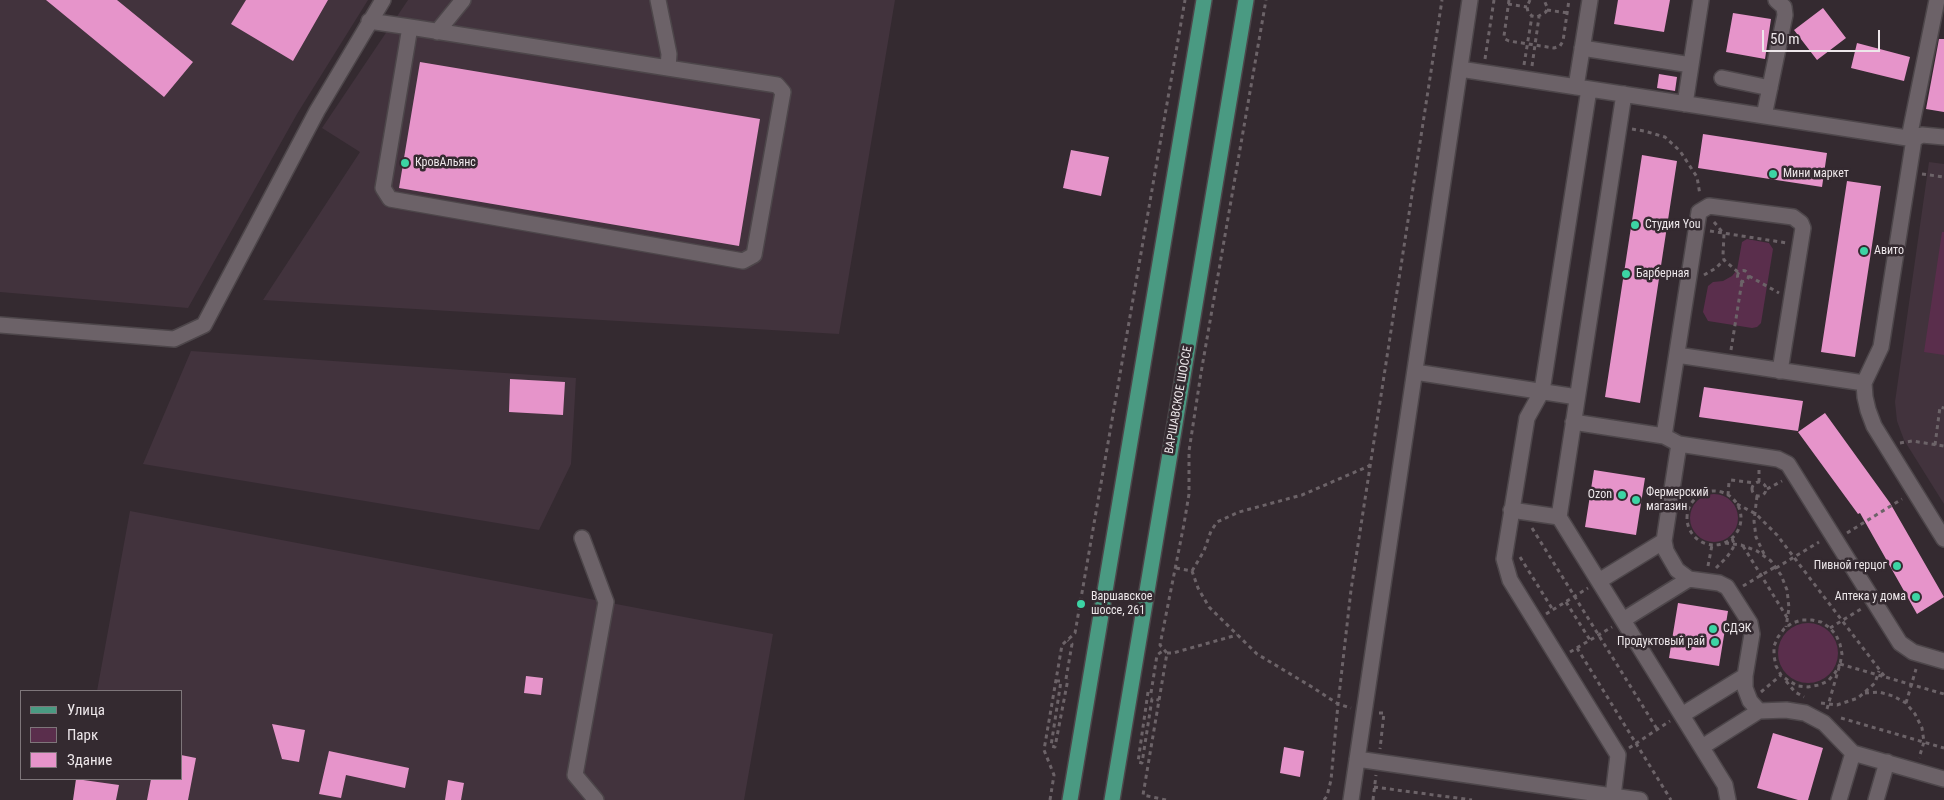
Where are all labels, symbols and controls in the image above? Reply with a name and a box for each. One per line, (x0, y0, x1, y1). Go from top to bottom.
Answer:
scale bar (1764, 20, 1882, 52)
text: 50 m (1770, 30, 1800, 48)
place label: КровАльянс (415, 156, 476, 170)
marker: КровАльянс (399, 157, 411, 169)
place label: Мини маркет (1783, 167, 1849, 181)
marker: Мини маркет (1767, 168, 1779, 180)
place label: Студия You (1645, 218, 1700, 232)
marker: Студия You (1629, 219, 1641, 231)
place label: Авито (1874, 244, 1904, 258)
marker: Авито (1858, 245, 1870, 257)
place label: Барберная (1636, 267, 1689, 281)
marker: Барберная (1620, 268, 1632, 280)
street label: ВАРШАВСКОЕ ШОССЕ (1162, 345, 1196, 455)
place label: Фермерский магазин (1646, 486, 1708, 514)
place label: Ozon (1588, 488, 1612, 502)
marker: Ozon (1616, 489, 1628, 501)
marker: Фермерский магазин (1630, 494, 1642, 506)
place label: Пивной герцог (1814, 559, 1887, 573)
marker: Пивной герцог (1891, 560, 1903, 572)
place label: Варшавское шоссе, 261 (1091, 590, 1152, 618)
place label: Аптека у дома (1835, 590, 1906, 604)
marker: Аптека у дома (1910, 591, 1922, 603)
marker: Варшавское шоссе, 261 (1075, 598, 1087, 610)
place label: СДЭК (1723, 622, 1752, 636)
marker: СДЭК (1707, 623, 1719, 635)
place label: Продуктовый рай (1617, 635, 1705, 649)
marker: Продуктовый рай (1709, 636, 1721, 648)
legend (20, 690, 182, 780)
text: Улица (67, 701, 105, 719)
text: Парк (67, 726, 98, 744)
text: Здание (67, 751, 112, 769)

